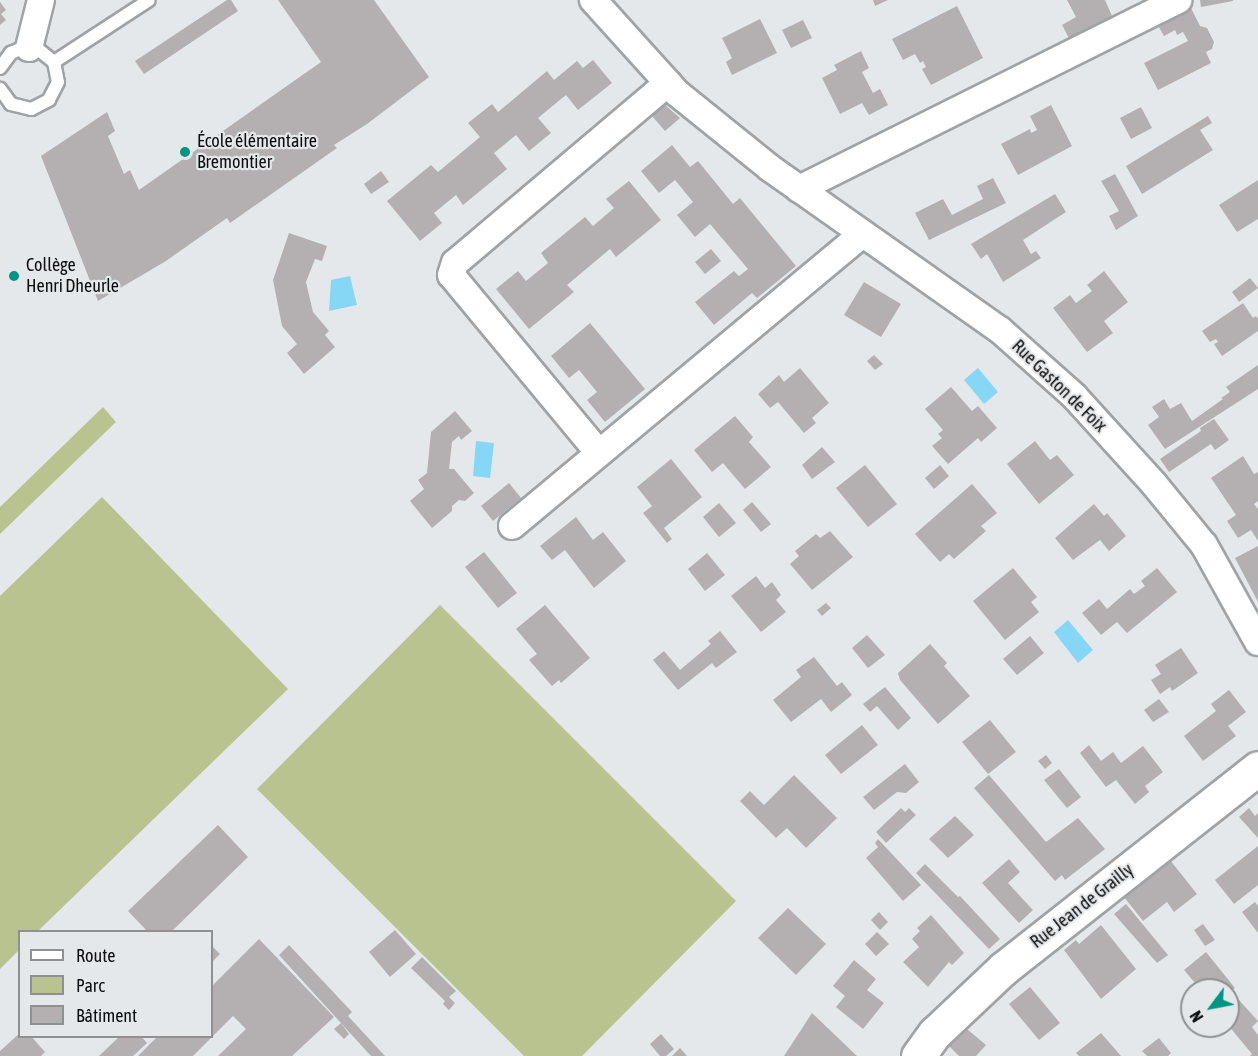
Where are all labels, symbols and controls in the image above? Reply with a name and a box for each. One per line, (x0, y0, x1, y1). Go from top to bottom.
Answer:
place label: École élémentaire Bremontier (197, 131, 317, 174)
marker: École élémentaire Bremontier (178, 145, 192, 159)
place label: Collège Henri Dheurle (26, 255, 119, 298)
marker: Collège Henri Dheurle (7, 269, 21, 283)
street label: Rue Gaston de Foix (1007, 335, 1111, 437)
street label: Rue Jean de Grailly (1026, 859, 1138, 953)
legend (18, 930, 213, 1038)
text: Route (76, 945, 115, 966)
text: Parc (76, 975, 105, 996)
north arrow (1180, 978, 1240, 1038)
text: Bâtiment (76, 1005, 137, 1026)
text: N (1186, 1008, 1207, 1025)

